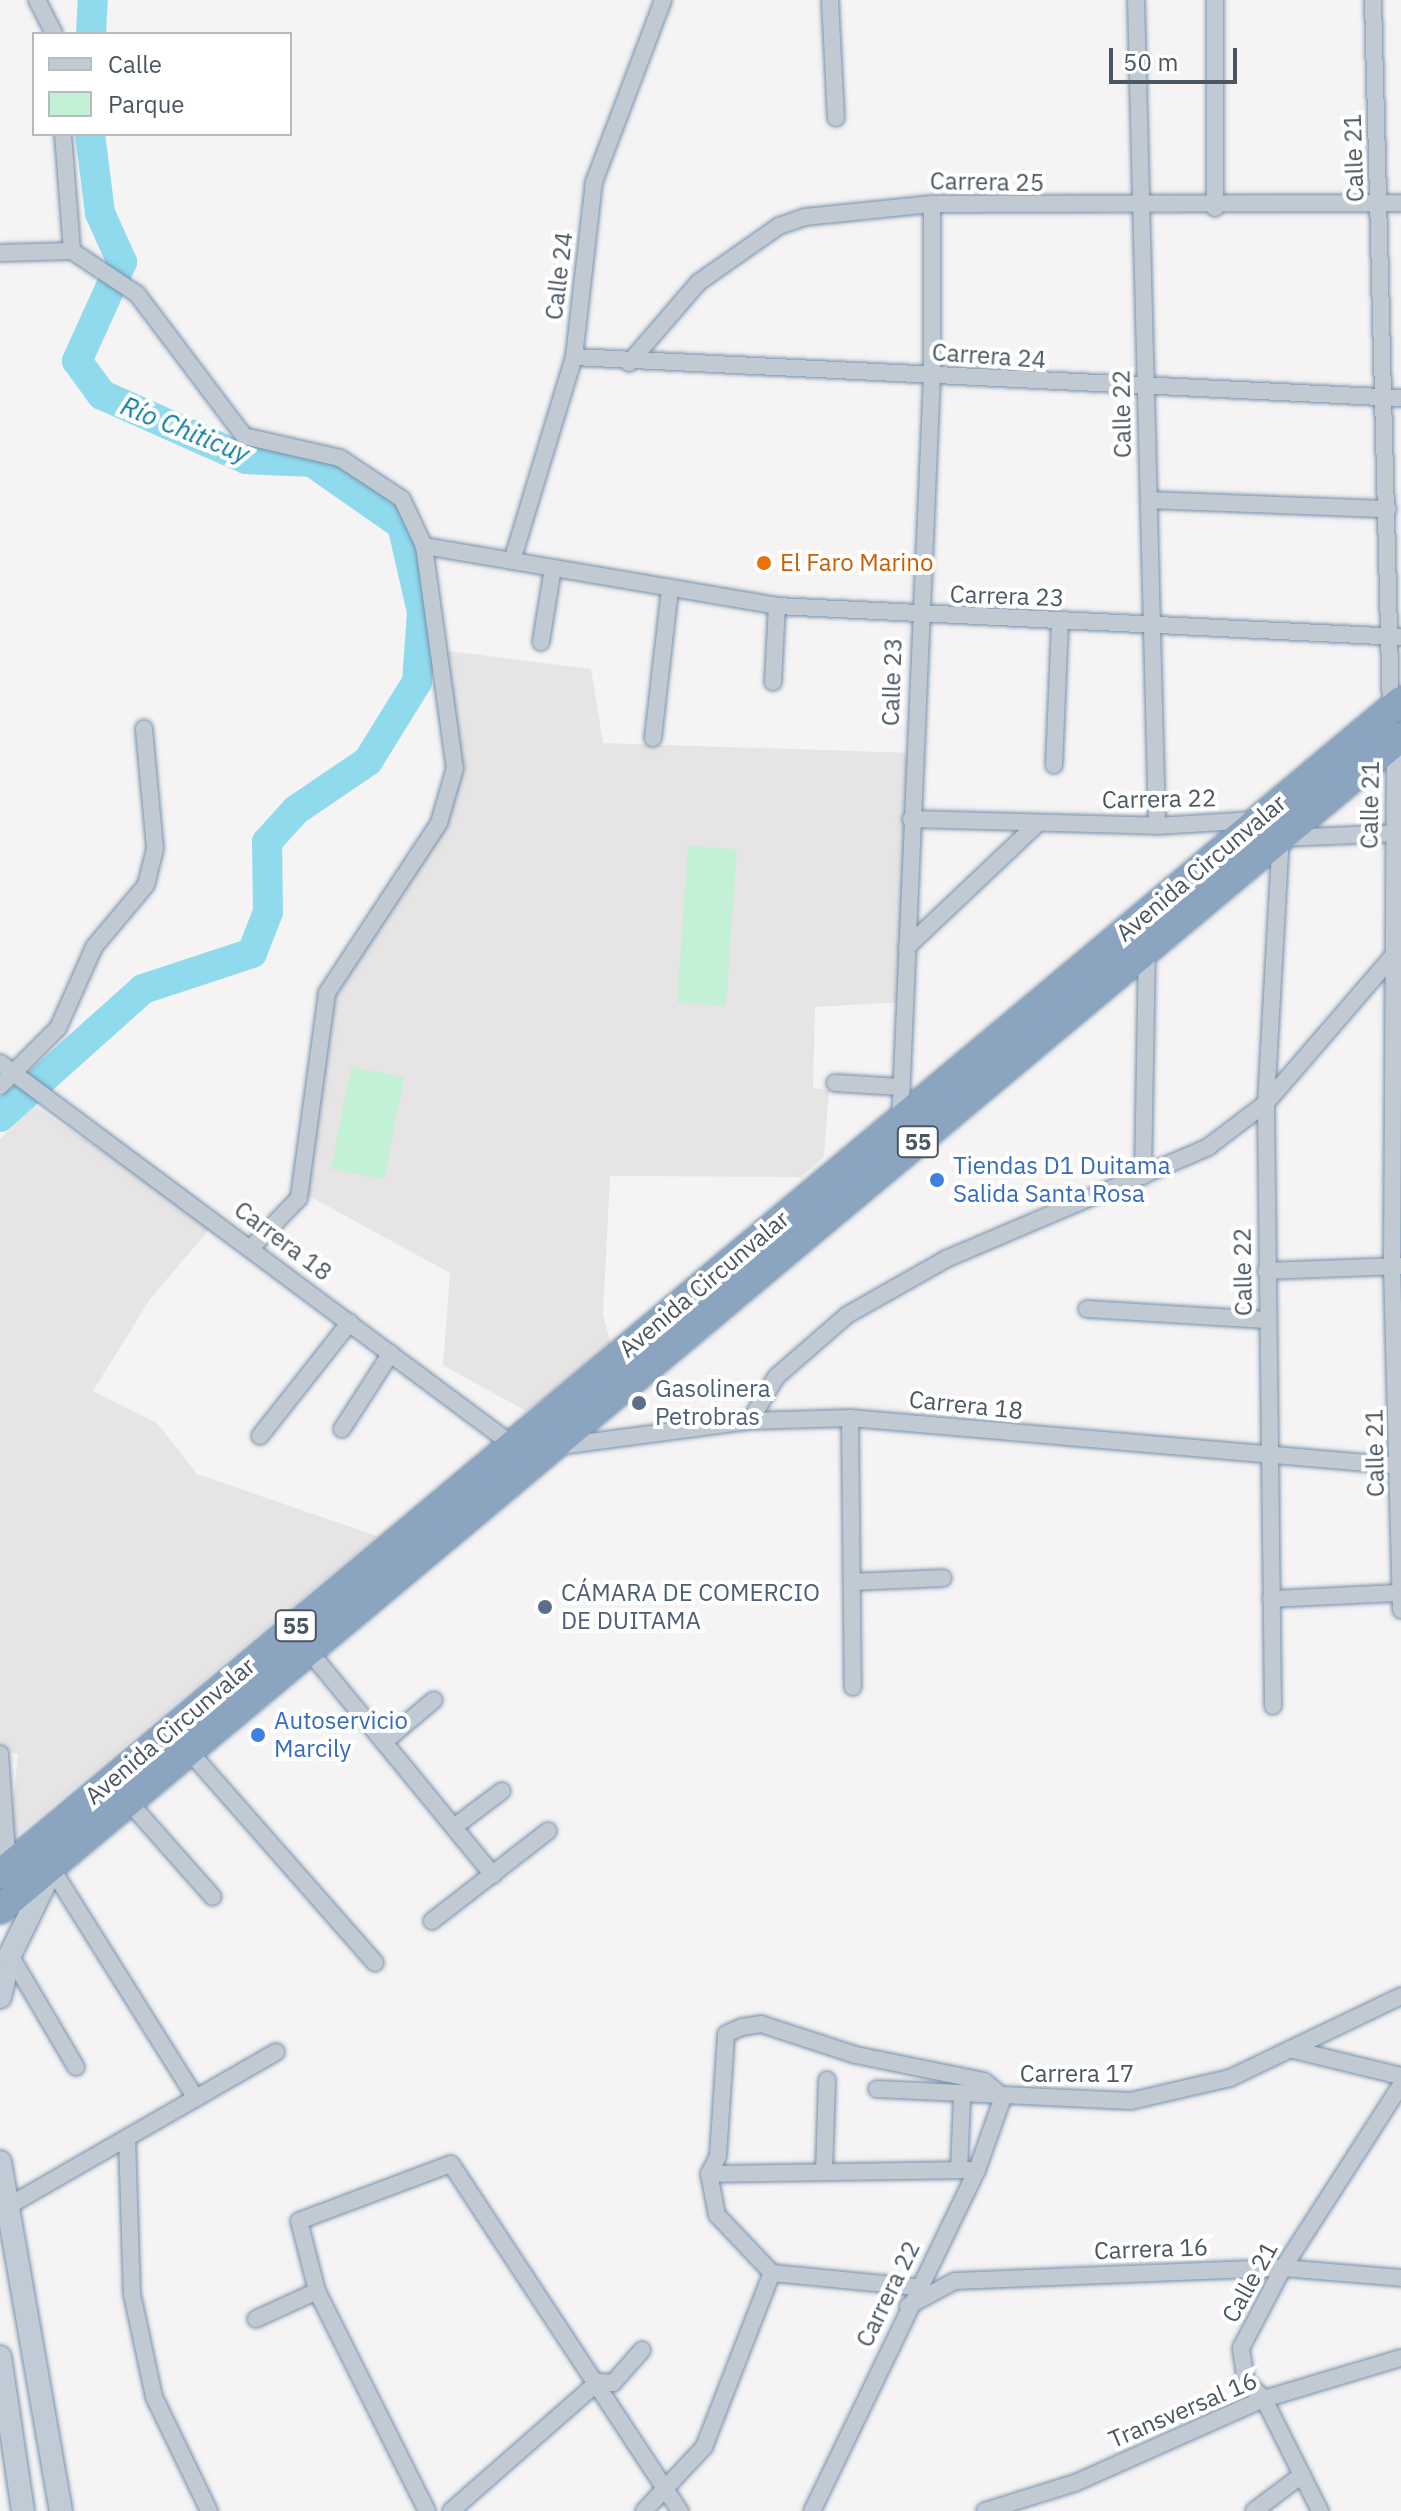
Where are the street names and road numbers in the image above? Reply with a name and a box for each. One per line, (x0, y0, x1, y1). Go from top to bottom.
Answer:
street label: Calle 21 (1338, 113, 1370, 203)
street label: Carrera 25 (930, 167, 1044, 197)
street label: Calle 24 (539, 230, 579, 322)
street label: Carrera 24 (931, 338, 1047, 374)
street label: Calle 22 (1107, 370, 1137, 458)
street label: Carrera 23 (949, 580, 1065, 612)
street label: Calle 23 (876, 637, 908, 727)
street label: Calle 21 (1355, 761, 1385, 849)
street label: Carrera 22 (1102, 784, 1216, 814)
street label: Avenida Circunvalar (1110, 789, 1292, 947)
road number: 55 (896, 1124, 940, 1160)
street label: Carrera 18 (229, 1195, 337, 1287)
street label: Avenida Circunvalar (613, 1205, 795, 1363)
street label: Calle 22 (1228, 1228, 1258, 1316)
street label: Carrera 18 (908, 1385, 1024, 1425)
street label: Calle 21 (1360, 1409, 1390, 1497)
road number: 55 (274, 1608, 318, 1644)
street label: Avenida Circunvalar (79, 1652, 261, 1810)
street label: Carrera 17 (1020, 2060, 1134, 2088)
street label: Carrera 16 (1093, 2233, 1209, 2265)
street label: Carrera 22 (850, 2236, 926, 2352)
street label: Calle 21 (1216, 2236, 1284, 2328)
street label: Transversal 16 (1105, 2366, 1261, 2454)

